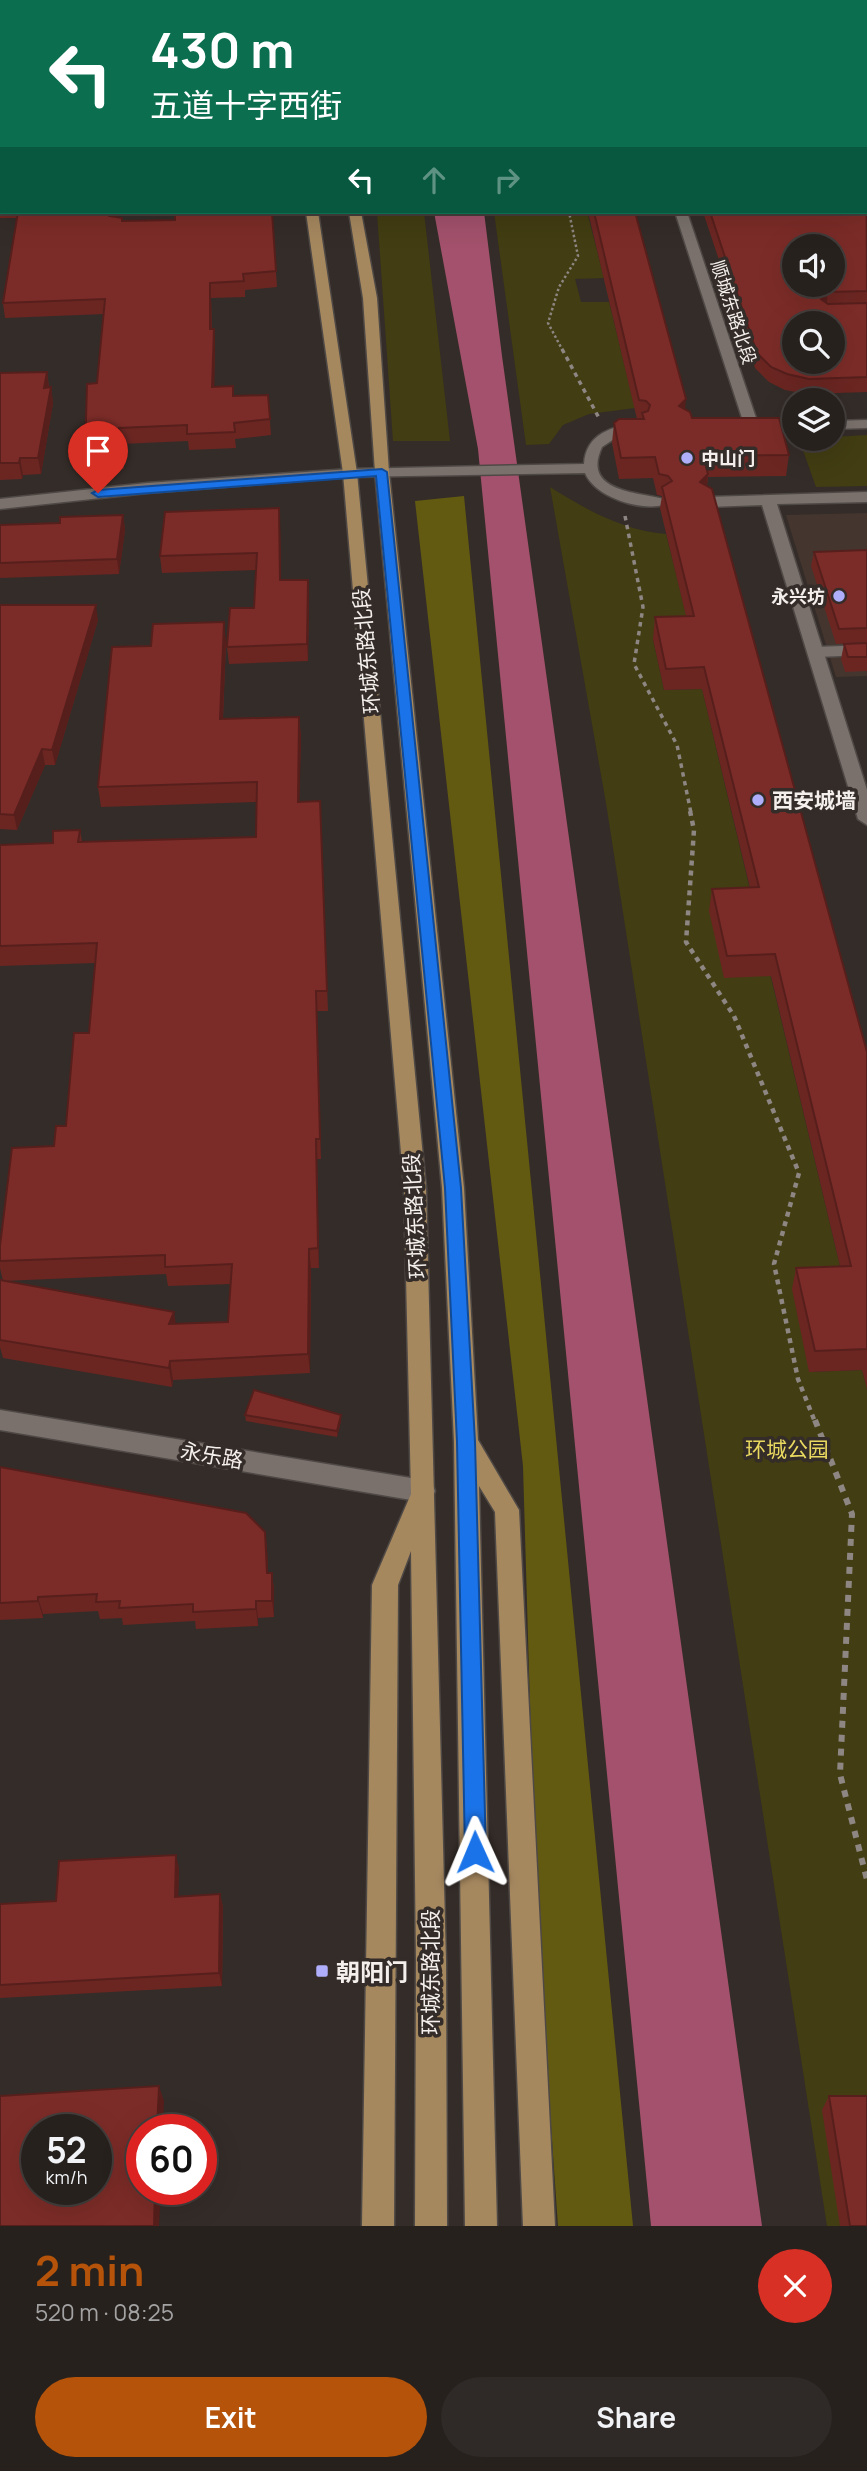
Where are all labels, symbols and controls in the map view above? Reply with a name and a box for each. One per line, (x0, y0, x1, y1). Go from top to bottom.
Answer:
text: 430 m (150, 16, 294, 83)
icon: left (35, 28, 126, 119)
text: 五道十字西街 (150, 83, 342, 127)
icon: left (342, 161, 380, 199)
icon: ahead (415, 161, 453, 199)
icon: right (488, 161, 526, 199)
map controls (782, 234, 845, 451)
button: sound (782, 234, 845, 297)
street label: 顺城东路北段 (706, 257, 762, 367)
button: search (782, 311, 845, 374)
button: layers (782, 388, 845, 451)
pin (68, 421, 128, 493)
icon: arrive (79, 432, 117, 470)
place label: 中山门 (701, 446, 755, 470)
marker: 中山门 (679, 450, 695, 466)
place label: 永兴坊 (771, 584, 825, 608)
street label: 环城东路北段 (347, 587, 385, 715)
marker: 永兴坊 (831, 588, 847, 604)
place label: 西安城墙 (772, 786, 856, 814)
marker: 西安城墙 (750, 792, 766, 808)
street label: 环城东路北段 (397, 1152, 431, 1280)
park label: 环城公园 (745, 1435, 829, 1463)
street label: 永乐路 (179, 1436, 245, 1474)
position arrow (438, 1815, 512, 1889)
street label: 环城东路北段 (416, 1909, 444, 2035)
place label: 朝阳门 (336, 1955, 408, 1988)
marker: 朝阳门 (314, 1963, 330, 1979)
speed limit sign: 60 (126, 2114, 217, 2205)
text: 52 (46, 2126, 87, 2174)
text: km/h (46, 2165, 87, 2189)
text: 2 min (35, 2241, 144, 2299)
button: close (758, 2249, 832, 2323)
text: 520 m · 08:25 (35, 2296, 174, 2328)
button: Exit (35, 2377, 427, 2457)
button: Share (441, 2377, 832, 2457)

